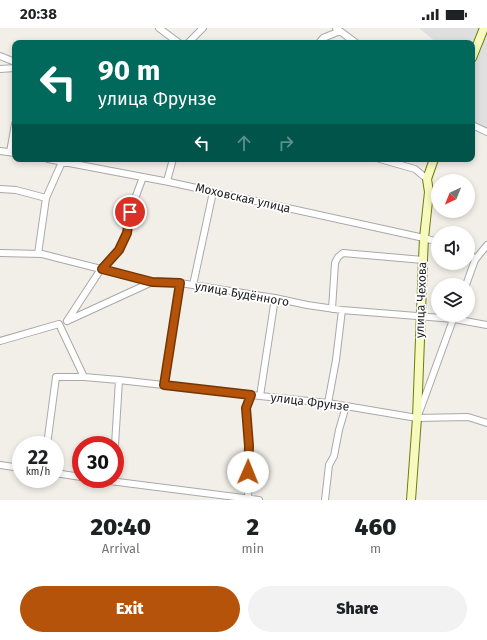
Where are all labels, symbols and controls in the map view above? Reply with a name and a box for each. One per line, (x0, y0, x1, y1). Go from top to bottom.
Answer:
text: 20:38 (20, 5, 57, 23)
text: 90 m (98, 54, 160, 87)
icon: left (32, 56, 84, 108)
text: улица Фрунзе (98, 88, 217, 110)
icon: left (191, 132, 213, 154)
icon: ahead (233, 132, 255, 154)
icon: right (275, 132, 297, 154)
north arrow (431, 174, 475, 218)
map controls (431, 174, 475, 322)
street label: Моховская улица (194, 180, 292, 216)
pin (113, 195, 147, 229)
icon: arrive (119, 201, 141, 223)
button: sound (431, 226, 475, 270)
street label: улица Чехова (413, 262, 429, 338)
button: layers (431, 278, 475, 322)
street label: улица Будённого (194, 279, 290, 309)
street label: улица Фрунзе (270, 390, 350, 414)
speed limit sign: 30 (72, 436, 124, 488)
text: 22 (28, 445, 48, 469)
position arrow (227, 451, 269, 493)
text: km/h (26, 466, 50, 478)
text: 20:40 (91, 513, 151, 541)
text: 2 (247, 513, 259, 541)
text: 460 (355, 513, 396, 541)
text: Arrival (102, 541, 140, 556)
text: min (242, 541, 264, 556)
text: m (370, 541, 381, 556)
button: Exit (20, 586, 240, 632)
button: Share (248, 586, 467, 632)

